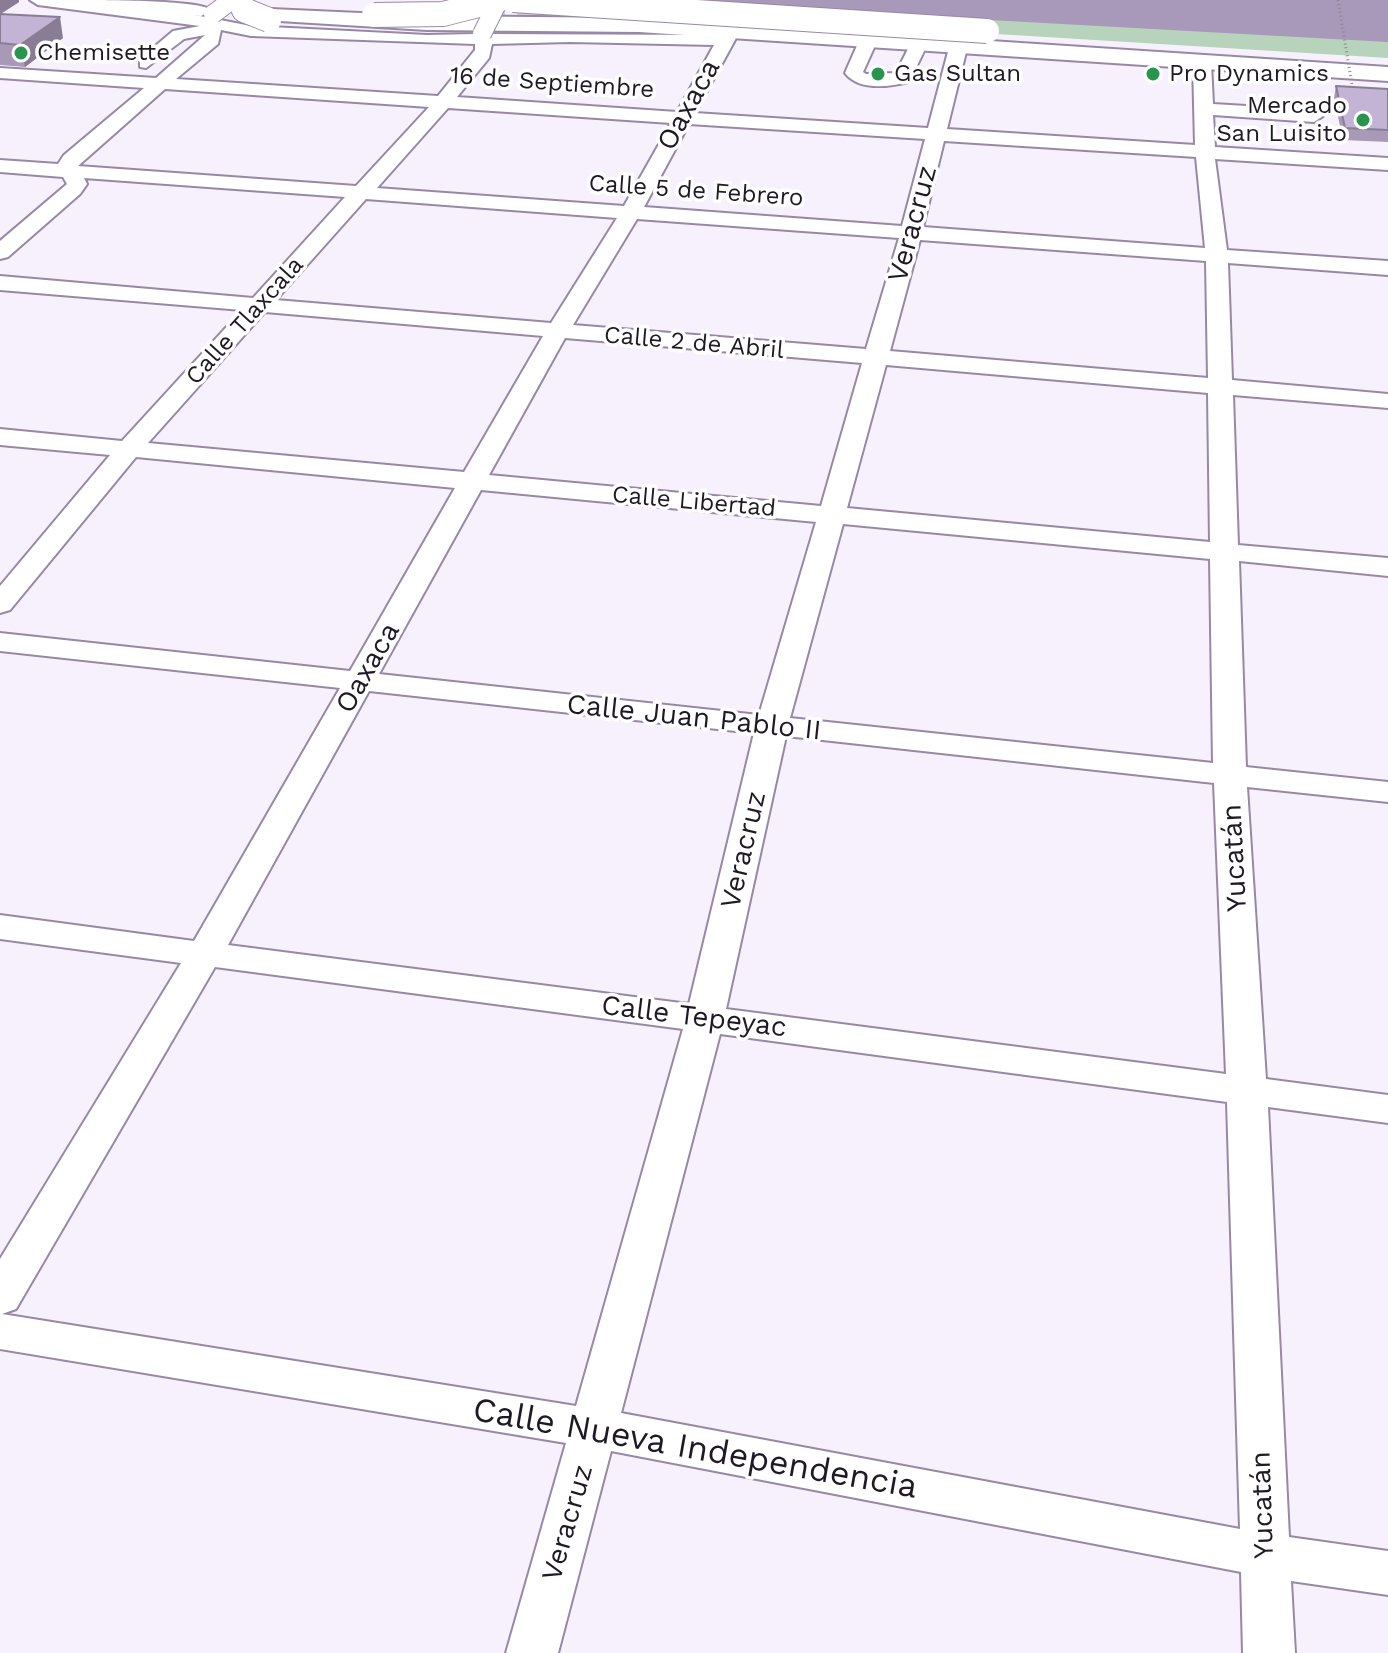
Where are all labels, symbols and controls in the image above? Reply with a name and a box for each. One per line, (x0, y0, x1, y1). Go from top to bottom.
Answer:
place label: Chemisette (37, 39, 170, 67)
marker: Chemisette (12, 44, 30, 62)
street label: Oaxaca (650, 54, 728, 156)
place label: Gas Sultan (894, 60, 1021, 88)
place label: Pro Dynamics (1169, 60, 1329, 88)
street label: 16 de Septiembre (449, 61, 655, 105)
marker: Gas Sultan (869, 65, 887, 83)
marker: Pro Dynamics (1144, 65, 1162, 83)
place label: Mercado San Luisito (1216, 92, 1347, 148)
marker: Mercado San Luisito (1354, 111, 1372, 129)
street label: Veracruz (881, 162, 945, 286)
street label: Calle 5 de Febrero (588, 169, 804, 213)
street label: Calle Tlaxcala (180, 251, 310, 391)
street label: Calle 2 de Abril (603, 321, 785, 365)
street label: Calle Libertad (611, 481, 777, 523)
street label: Oaxaca (329, 617, 407, 719)
street label: Calle Juan Pablo II (565, 688, 823, 748)
street label: Veracruz (714, 788, 774, 912)
street label: Yucatán (1215, 803, 1255, 913)
street label: Calle Tepeyac (599, 989, 789, 1045)
street label: Calle Nueva Independencia (470, 1390, 920, 1508)
street label: Yucatán (1244, 1451, 1282, 1559)
street label: Veracruz (535, 1461, 601, 1585)

